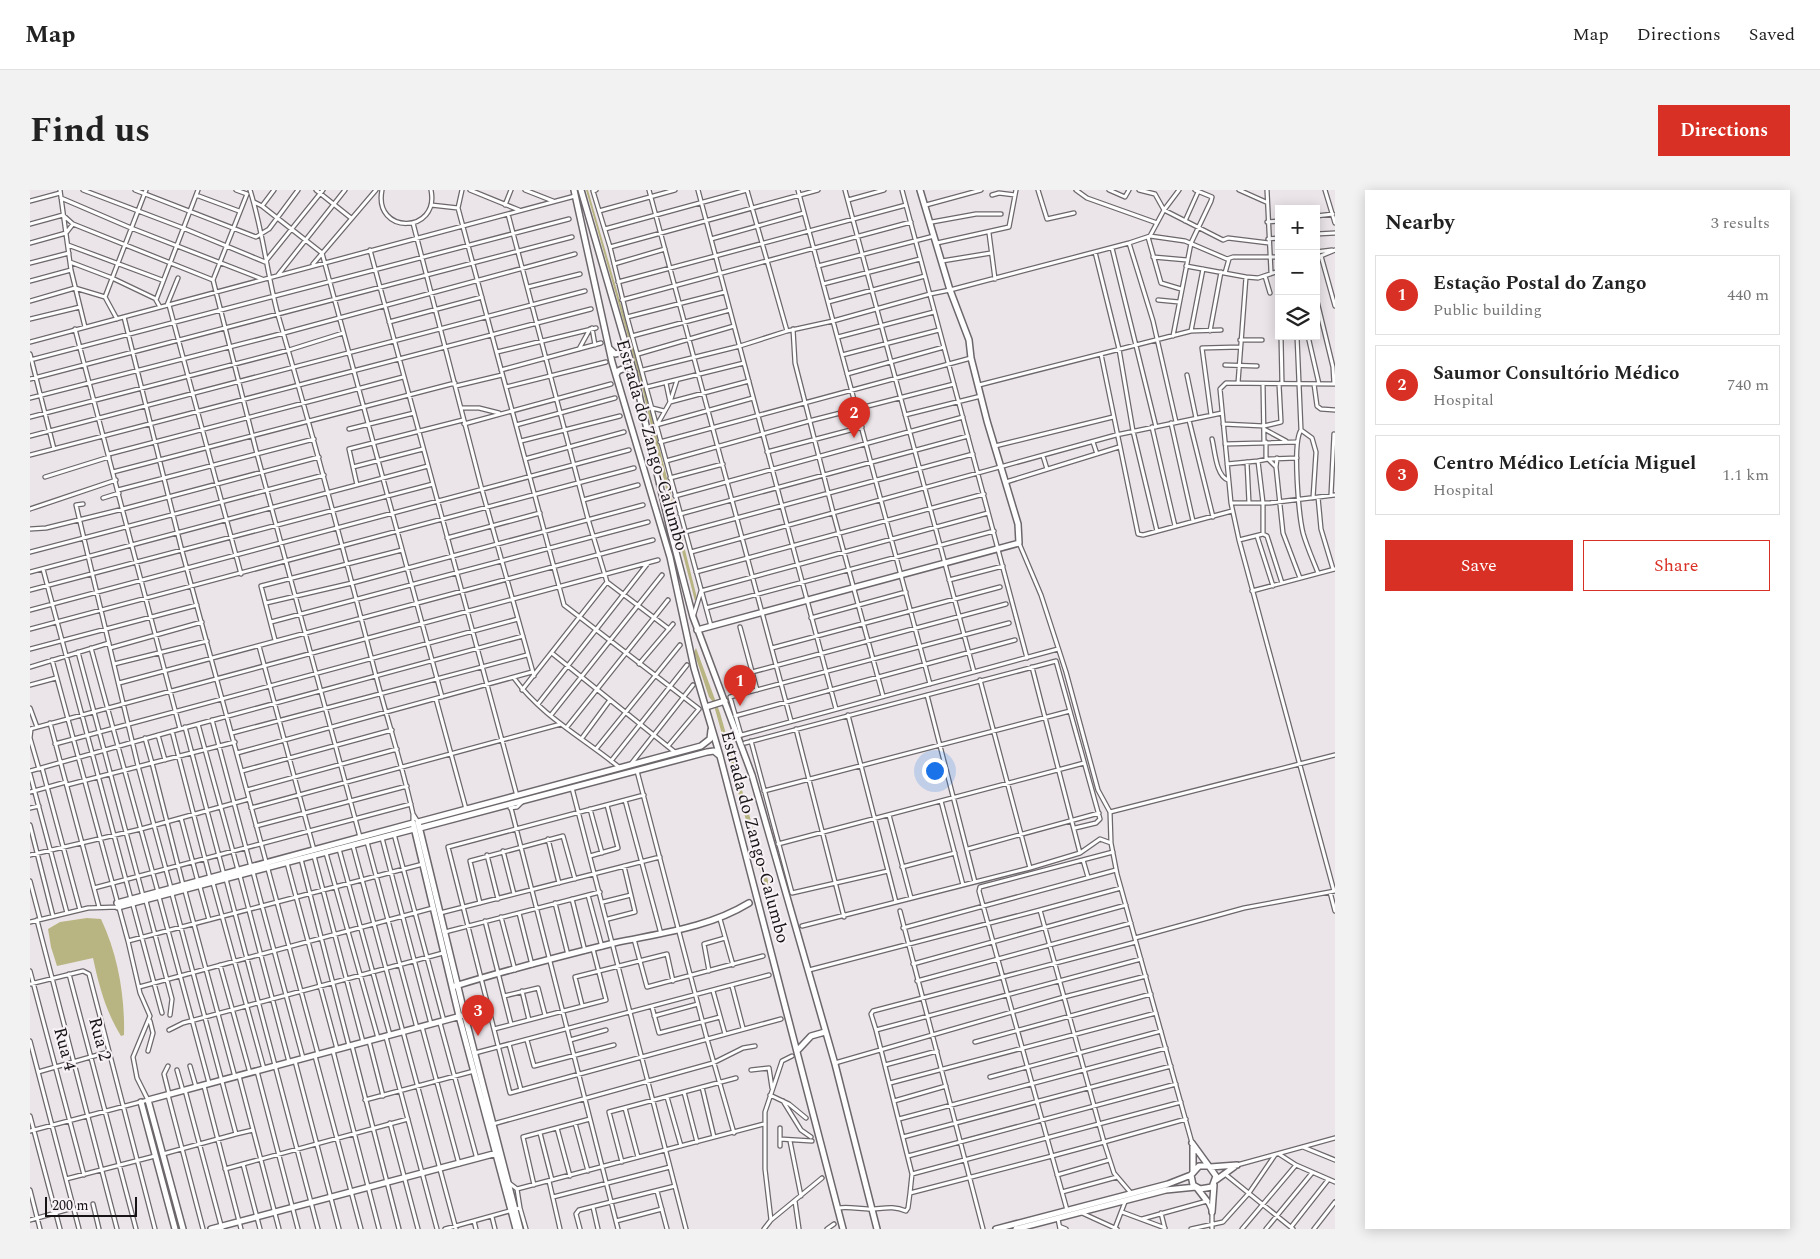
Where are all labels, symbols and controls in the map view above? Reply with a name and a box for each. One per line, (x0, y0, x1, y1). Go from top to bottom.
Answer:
text: Map (25, 17, 75, 53)
text: Map (1573, 21, 1609, 48)
text: Directions (1637, 21, 1721, 48)
text: Saved (1749, 21, 1795, 48)
text: Find us (30, 104, 150, 157)
button: Directions (1658, 105, 1790, 156)
map controls (1275, 205, 1320, 340)
button: + (1275, 205, 1320, 250)
text: Nearby (1385, 207, 1455, 239)
text: 3 results (1711, 211, 1770, 235)
button: − (1275, 250, 1320, 295)
text: Estação Postal do Zango (1433, 269, 1646, 298)
text: 1 (1398, 283, 1406, 307)
text: 440 m (1727, 283, 1769, 307)
button: layers (1275, 295, 1320, 340)
text: Public building (1433, 298, 1542, 322)
street label: Estrada do Zango-Calumbo (609, 336, 695, 554)
text: Saumor Consultório Médico (1433, 359, 1679, 388)
text: 2 (1398, 373, 1406, 397)
text: 740 m (1727, 373, 1769, 397)
text: Hospital (1433, 388, 1494, 412)
pin: 2 (838, 397, 870, 438)
text: Centro Médico Letícia Miguel (1433, 449, 1696, 478)
text: 3 (1398, 463, 1406, 487)
text: 1.1 km (1722, 463, 1769, 487)
text: Hospital (1433, 478, 1494, 502)
button: Save (1385, 540, 1573, 591)
button: Share (1583, 540, 1770, 591)
pin: 1 (724, 665, 756, 706)
street label: Estrada do Zango-Calumbo (714, 728, 796, 946)
your location (922, 758, 948, 784)
pin: 3 (462, 995, 494, 1036)
street label: Rua 2 (81, 1014, 119, 1064)
street label: Rua 4 (46, 1024, 84, 1074)
scale bar (45, 1194, 138, 1217)
text: 200 m (52, 1195, 89, 1216)

